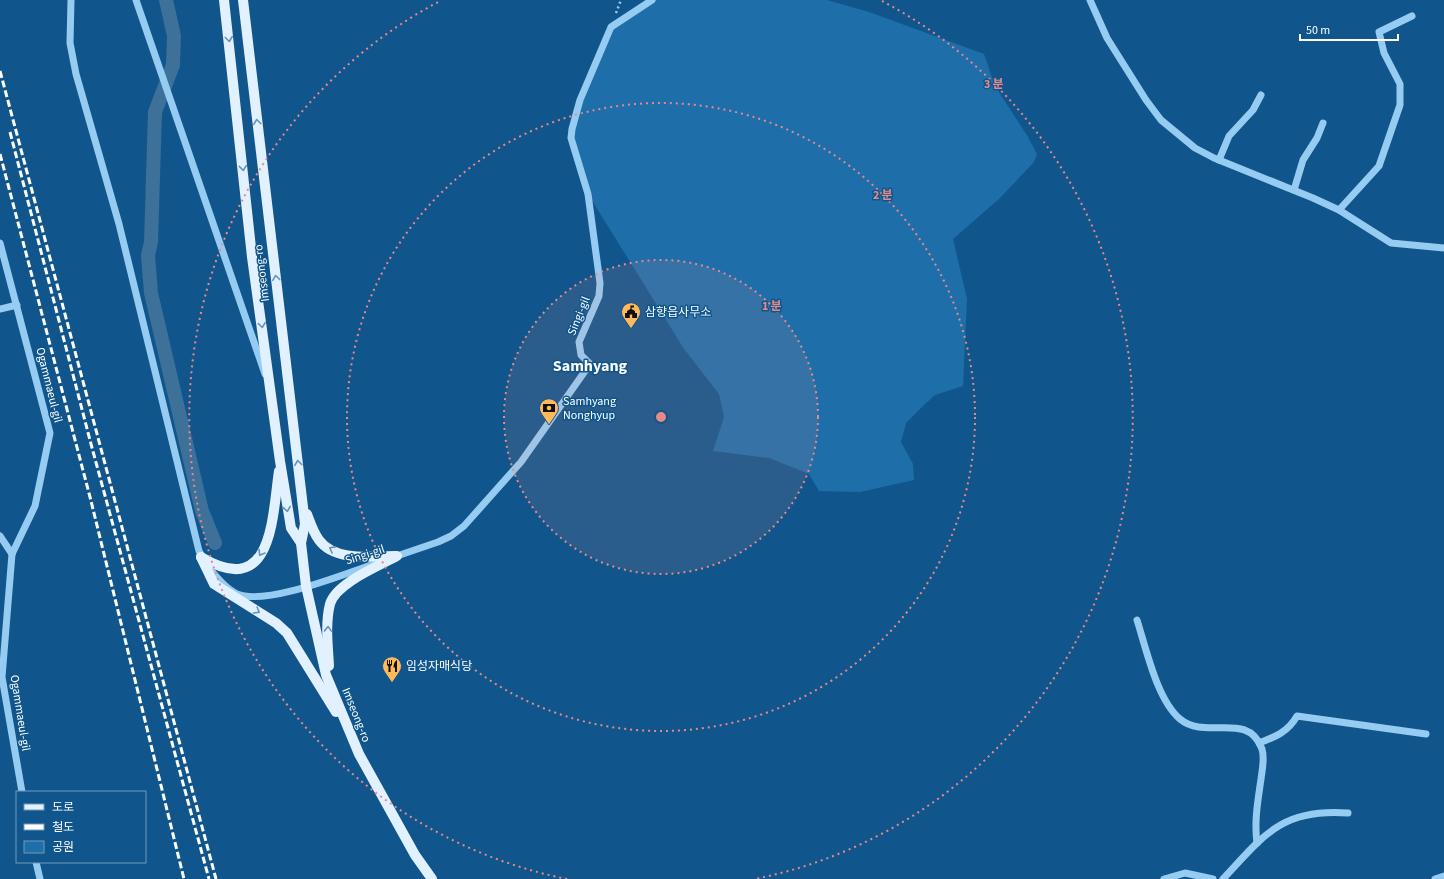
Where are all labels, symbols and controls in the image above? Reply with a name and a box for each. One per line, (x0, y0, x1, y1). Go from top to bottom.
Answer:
scale bar (1300, 16, 1398, 42)
text: 50 m (1306, 22, 1330, 39)
one-way arrow (224, 36, 233, 42)
text: 3 분 (984, 76, 1004, 93)
one-way arrow (253, 118, 262, 125)
one-way arrow (238, 165, 247, 171)
text: 2 분 (873, 187, 893, 204)
street label: Imseong-ro (250, 243, 274, 303)
one-way arrow (271, 275, 280, 281)
street label: Singi-gil (563, 294, 595, 338)
text: 1 분 (762, 298, 782, 315)
public building icon: 삼향읍사무소 (620, 301, 642, 329)
place label: 삼향읍사무소 (645, 304, 711, 321)
one-way arrow (257, 322, 266, 328)
street label: Ogammaeul-gil (31, 346, 67, 424)
district label: Samhyang (553, 355, 628, 377)
place label: Samhyang Nonghyup (563, 393, 616, 424)
bank icon: Samhyang Nonghyup (538, 397, 560, 425)
centre of rings (654, 410, 668, 424)
one-way arrow (294, 460, 303, 466)
one-way arrow (282, 506, 291, 512)
street label: Singi-gil (343, 541, 387, 569)
one-way arrow (329, 547, 336, 554)
one-way arrow (259, 549, 266, 556)
one-way arrow (253, 607, 260, 614)
one-way arrow (324, 626, 332, 632)
restaurant icon: 임성자매식당 (381, 655, 403, 683)
place label: 임성자매식당 (406, 658, 472, 675)
street label: Ogammaeul-gil (6, 674, 34, 752)
street label: Imseong-ro (337, 685, 375, 745)
legend (16, 791, 146, 863)
text: 도로 (52, 799, 74, 816)
text: 철도 (52, 819, 74, 836)
text: 공원 (52, 839, 74, 856)

